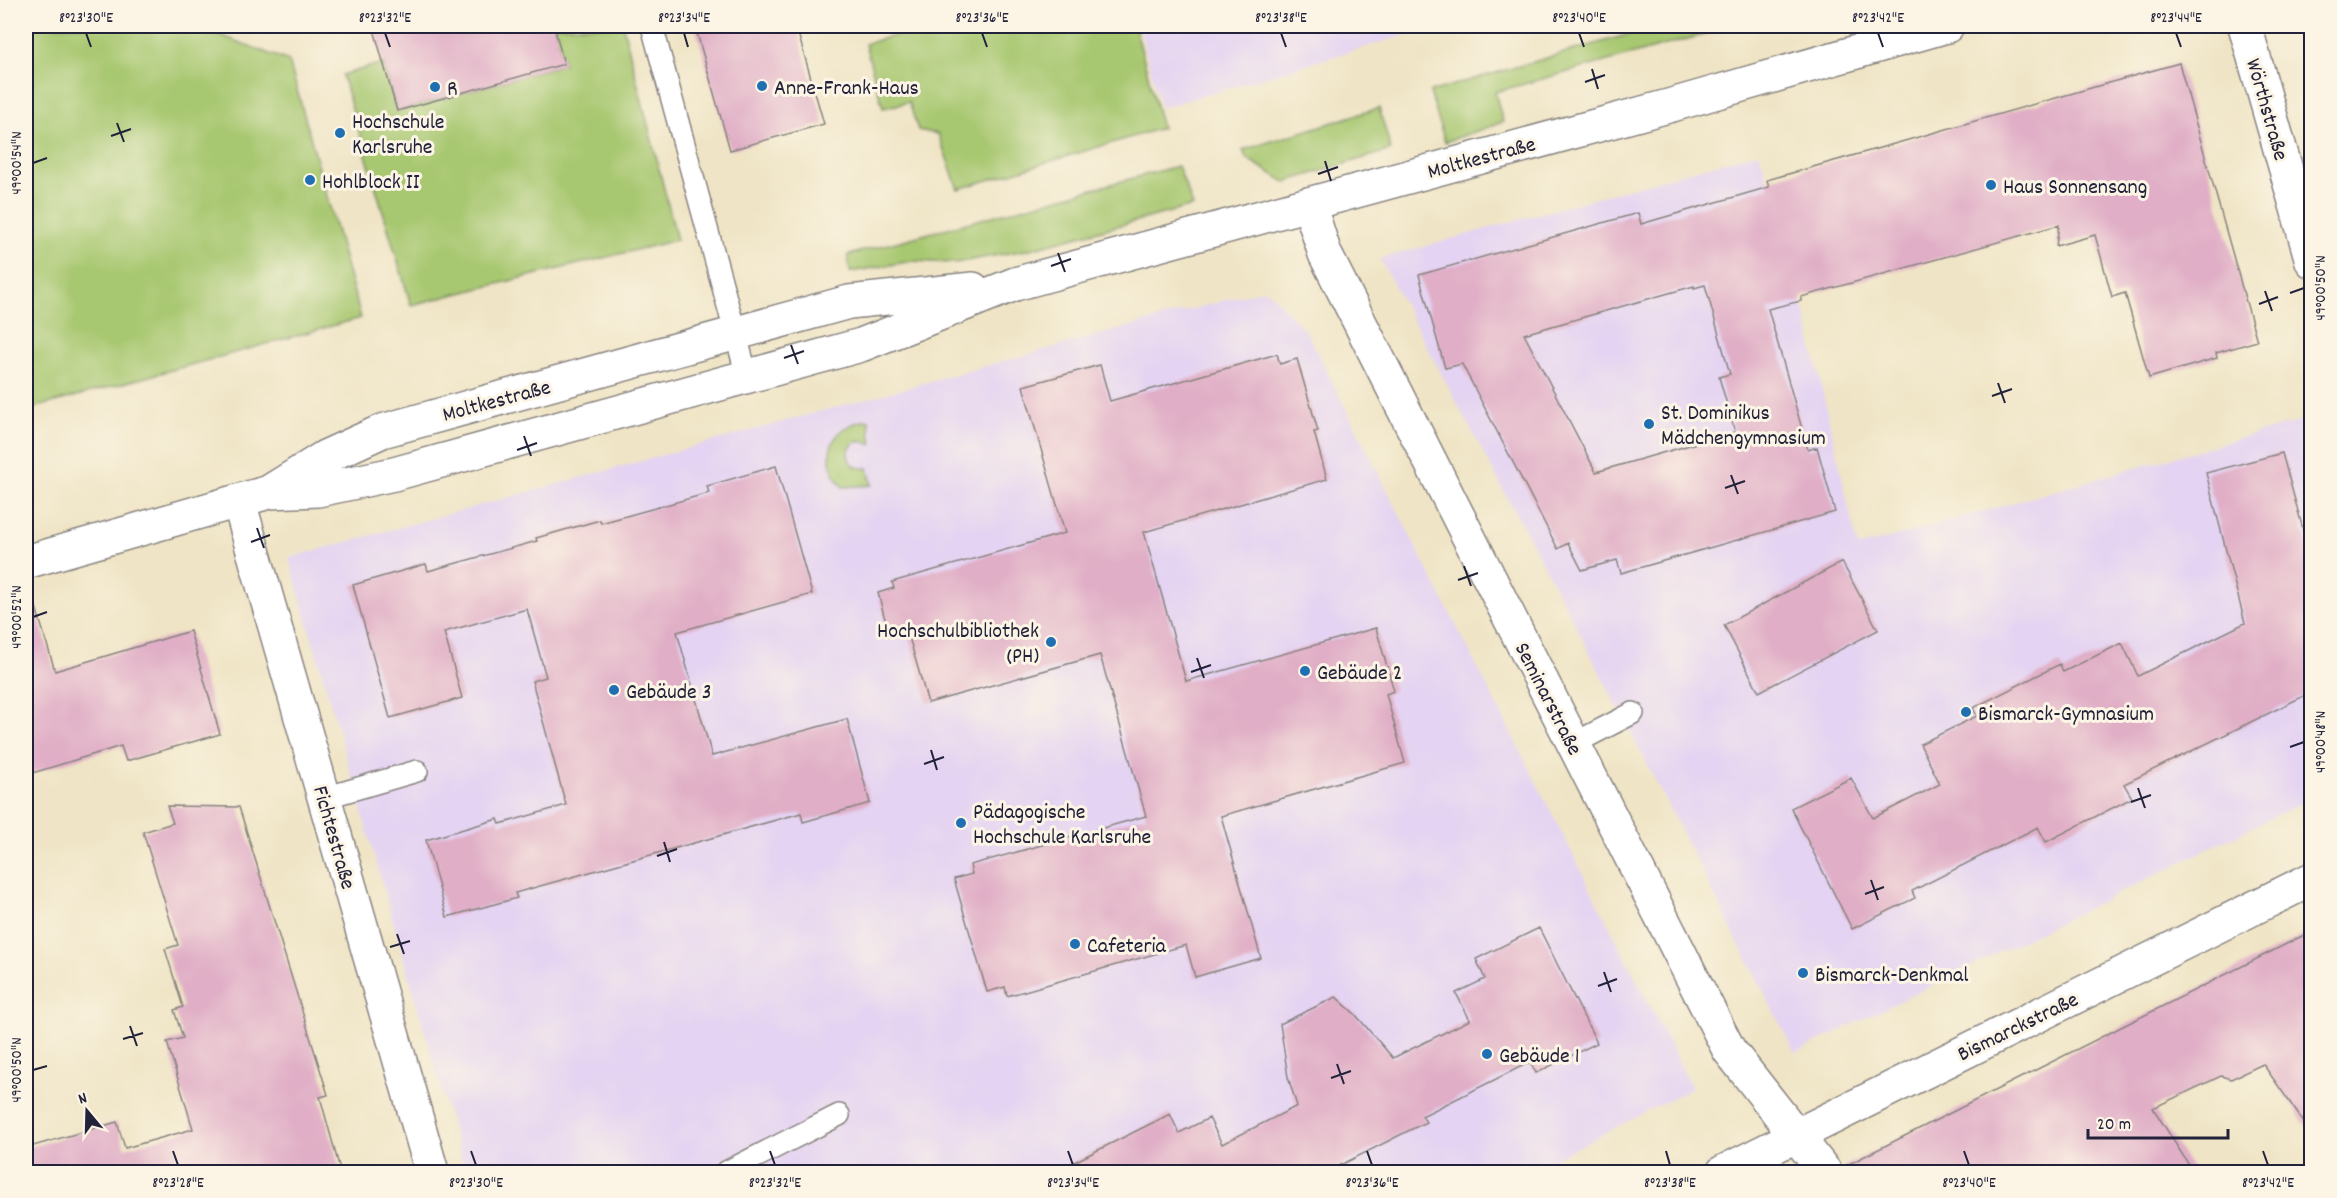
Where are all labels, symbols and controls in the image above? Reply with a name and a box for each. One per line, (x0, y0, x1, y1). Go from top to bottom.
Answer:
text: 8°23'30"E (59, 8, 113, 30)
text: 8°23'32"E (359, 8, 411, 30)
text: 8°23'34"E (658, 8, 710, 30)
text: 8°23'36"E (955, 8, 1009, 30)
text: 8°23'38"E (1255, 8, 1307, 30)
text: 8°23'40"E (1552, 8, 1606, 30)
text: 8°23'42"E (1852, 8, 1904, 30)
text: 8°23'44"E (2150, 8, 2202, 30)
street label: Wörthstraße (2236, 55, 2295, 165)
place label: Anne-Frank-Haus (774, 74, 919, 105)
place label: R (447, 75, 458, 106)
marker: Anne-Frank-Haus (755, 79, 769, 93)
marker: R (428, 80, 442, 94)
place label: Hochschule Karlsruhe (352, 108, 445, 164)
marker: Hochschule Karlsruhe (333, 126, 347, 140)
street label: Moltkestraße (1424, 130, 1539, 189)
text: 49°00'54"N (7, 131, 29, 195)
place label: Hohlblock II (322, 168, 420, 199)
marker: Hohlblock II (303, 173, 317, 187)
place label: Haus Sonnensang (2003, 173, 2147, 204)
marker: Haus Sonnensang (1984, 178, 1998, 192)
text: 49°00'50"N (2311, 255, 2333, 321)
street label: Moltkestraße (439, 373, 554, 432)
place label: St. Dominikus Mädchengymnasium (1661, 399, 1826, 455)
marker: St. Dominikus Mädchengymnasium (1642, 417, 1656, 431)
text: 49°00'52"N (7, 585, 29, 649)
place label: Hochschulbibliothek (PH) (877, 617, 1039, 673)
marker: Hochschulbibliothek (PH) (1044, 635, 1058, 649)
street label: Seminarstraße (1505, 638, 1589, 761)
place label: Gebäude 2 (1317, 659, 1402, 690)
marker: Gebäude 2 (1298, 664, 1312, 678)
place label: Gebäude 3 (626, 678, 712, 709)
marker: Gebäude 3 (607, 683, 621, 697)
place label: Bismarck-Gymnasium (1978, 700, 2154, 731)
marker: Bismarck-Gymnasium (1959, 705, 1973, 719)
text: 49°00'48"N (2311, 711, 2333, 773)
street label: Fichtestraße (303, 782, 362, 893)
place label: Pädagogische Hochschule Karlsruhe (973, 798, 1151, 854)
marker: Pädagogische Hochschule Karlsruhe (954, 816, 968, 830)
place label: Cafeteria (1087, 932, 1167, 963)
marker: Cafeteria (1068, 937, 1082, 951)
place label: Bismarck-Denkmal (1815, 961, 1969, 992)
marker: Bismarck-Denkmal (1796, 966, 1810, 980)
street label: Bismarckstraße (1953, 985, 2084, 1071)
text: 49°00'50"N (7, 1037, 29, 1103)
place label: Gebäude 1 (1499, 1042, 1580, 1073)
marker: Gebäude 1 (1480, 1047, 1494, 1061)
north arrow (57, 1081, 117, 1141)
text: N (75, 1087, 91, 1111)
scale bar (2088, 1102, 2228, 1140)
text: 20 m (2097, 1113, 2131, 1138)
text: 8°23'28"E (152, 1173, 204, 1195)
text: 8°23'30"E (449, 1173, 503, 1195)
text: 8°23'32"E (749, 1173, 801, 1195)
text: 8°23'34"E (1047, 1173, 1099, 1195)
text: 8°23'36"E (1345, 1173, 1399, 1195)
text: 8°23'38"E (1644, 1173, 1696, 1195)
text: 8°23'40"E (1942, 1173, 1996, 1195)
text: 8°23'42"E (2242, 1173, 2294, 1195)

